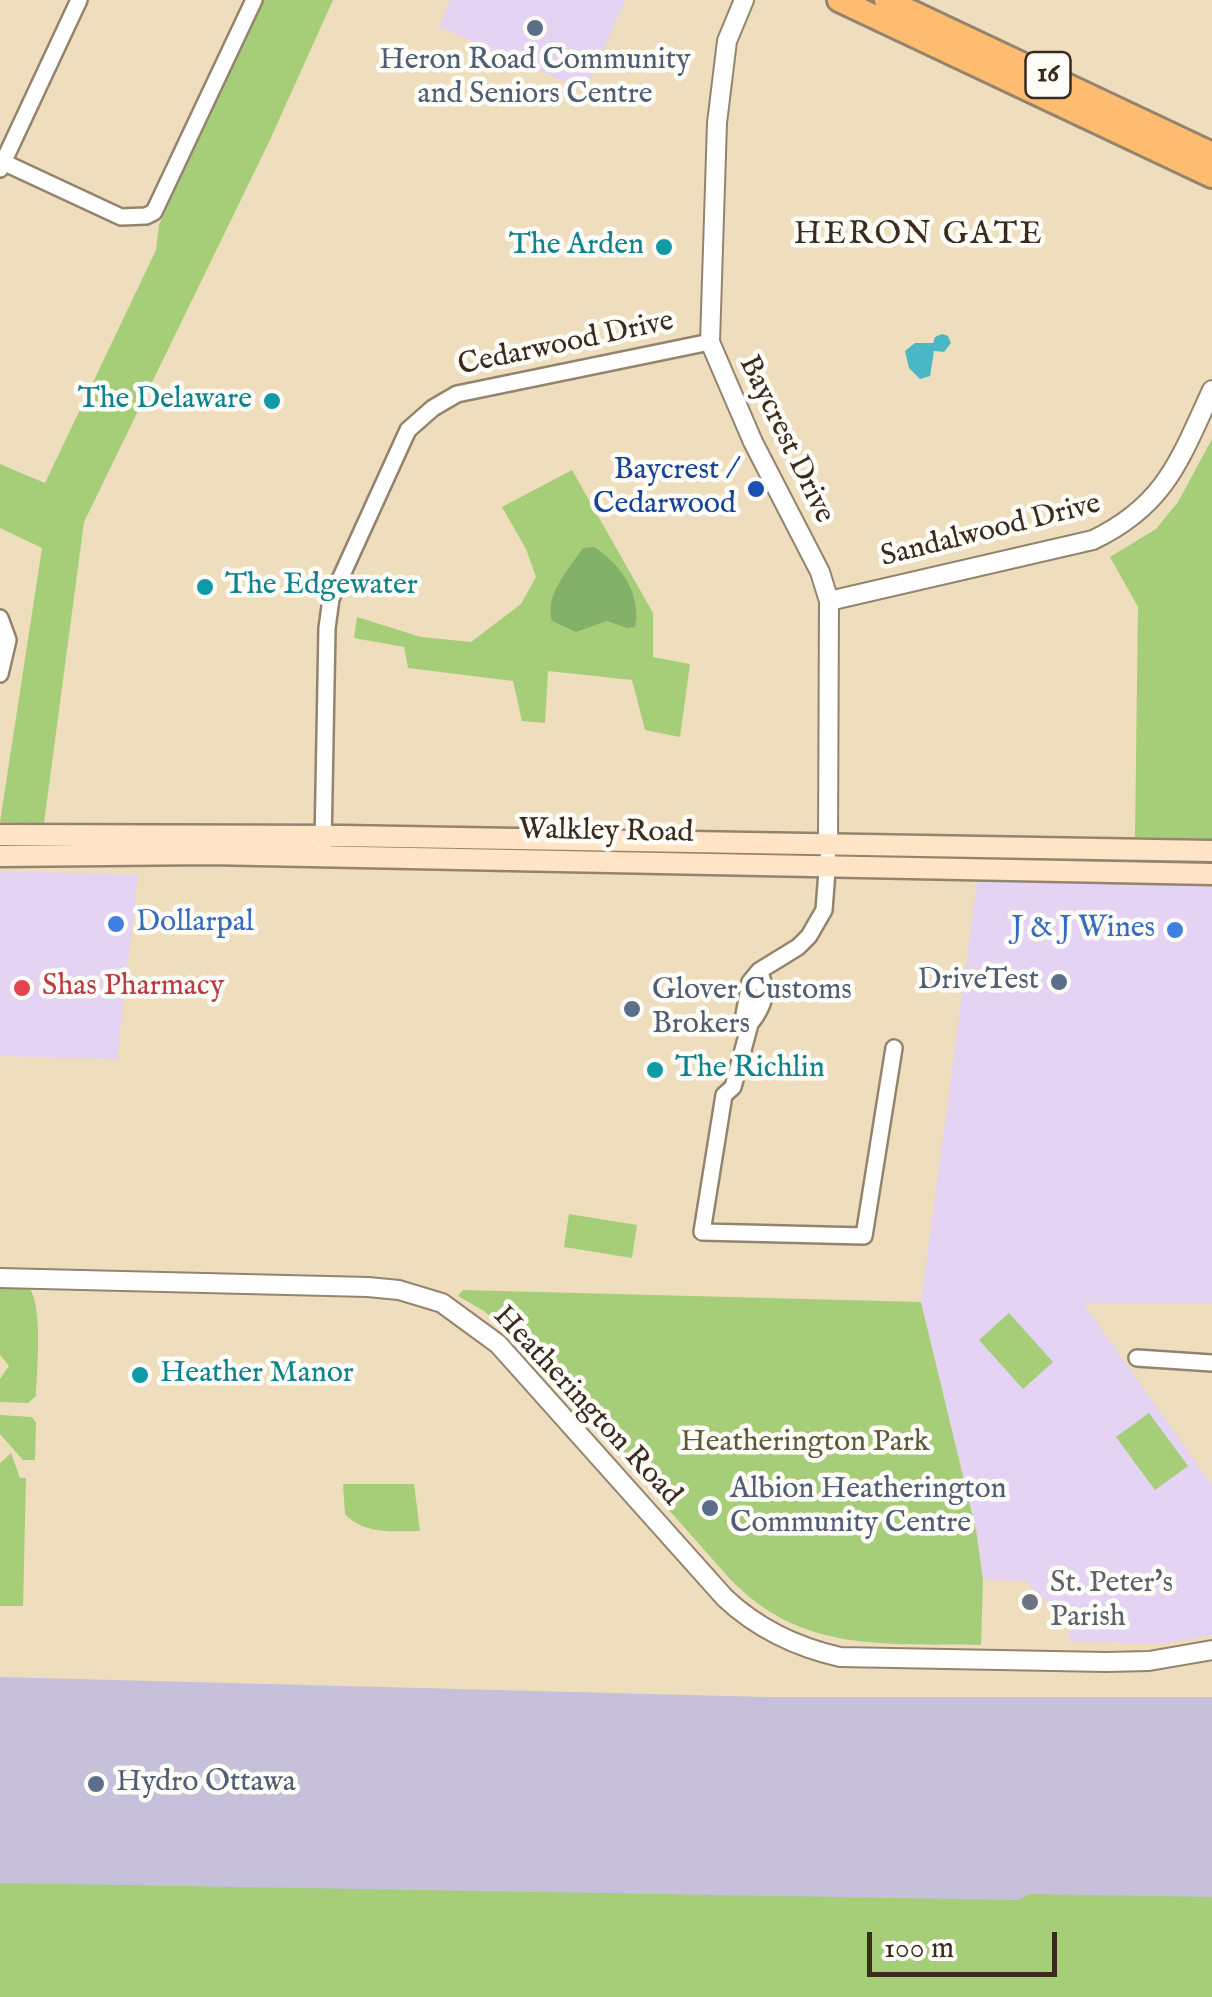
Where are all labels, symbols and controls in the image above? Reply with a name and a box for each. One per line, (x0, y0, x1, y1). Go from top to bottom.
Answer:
marker: Heron Road Community and Seniors Centre (524, 17, 546, 39)
place label: Heron Road Community and Seniors Centre (379, 44, 691, 114)
road number: 16 (1026, 52, 1070, 98)
district label: HERON GATE (794, 217, 1044, 255)
place label: The Arden (509, 229, 644, 265)
marker: The Arden (653, 236, 675, 258)
street label: Cedarwood Drive (455, 305, 677, 385)
street label: Baycrest Drive (729, 350, 841, 530)
place label: The Delaware (78, 383, 252, 419)
marker: The Delaware (261, 390, 283, 412)
place label: Baycrest / Cedarwood (593, 454, 736, 524)
marker: Baycrest / Cedarwood (745, 478, 767, 500)
street label: Sandalwood Drive (877, 487, 1105, 577)
place label: The Edgewater (225, 569, 418, 605)
marker: The Edgewater (194, 576, 216, 598)
street label: Walkley Road (518, 813, 694, 853)
place label: Dollarpal (136, 906, 254, 942)
place label: J & J Wines (1011, 912, 1155, 948)
marker: Dollarpal (105, 913, 127, 935)
marker: J & J Wines (1164, 919, 1186, 941)
place label: DriveTest (917, 964, 1039, 1000)
place label: Shas Pharmacy (42, 970, 224, 1006)
marker: DriveTest (1048, 971, 1070, 993)
place label: Glover Customs Brokers (652, 974, 852, 1044)
marker: Shas Pharmacy (11, 977, 33, 999)
marker: Glover Customs Brokers (621, 998, 643, 1020)
place label: The Richlin (675, 1052, 825, 1088)
marker: The Richlin (644, 1059, 666, 1081)
street label: Heatherington Road (484, 1300, 688, 1514)
place label: Heather Manor (160, 1357, 354, 1393)
marker: Heather Manor (129, 1364, 151, 1386)
park label: Heatherington Park (680, 1426, 930, 1462)
place label: Albion Heatherington Community Centre (730, 1473, 1007, 1544)
marker: Albion Heatherington Community Centre (699, 1497, 721, 1519)
place label: St. Peter's Parish (1050, 1567, 1173, 1638)
marker: St. Peter's Parish (1019, 1591, 1041, 1613)
place label: Hydro Ottawa (116, 1766, 296, 1802)
marker: Hydro Ottawa (85, 1773, 107, 1795)
scale bar (872, 1912, 1062, 1974)
text: 100 m (884, 1930, 954, 1968)

